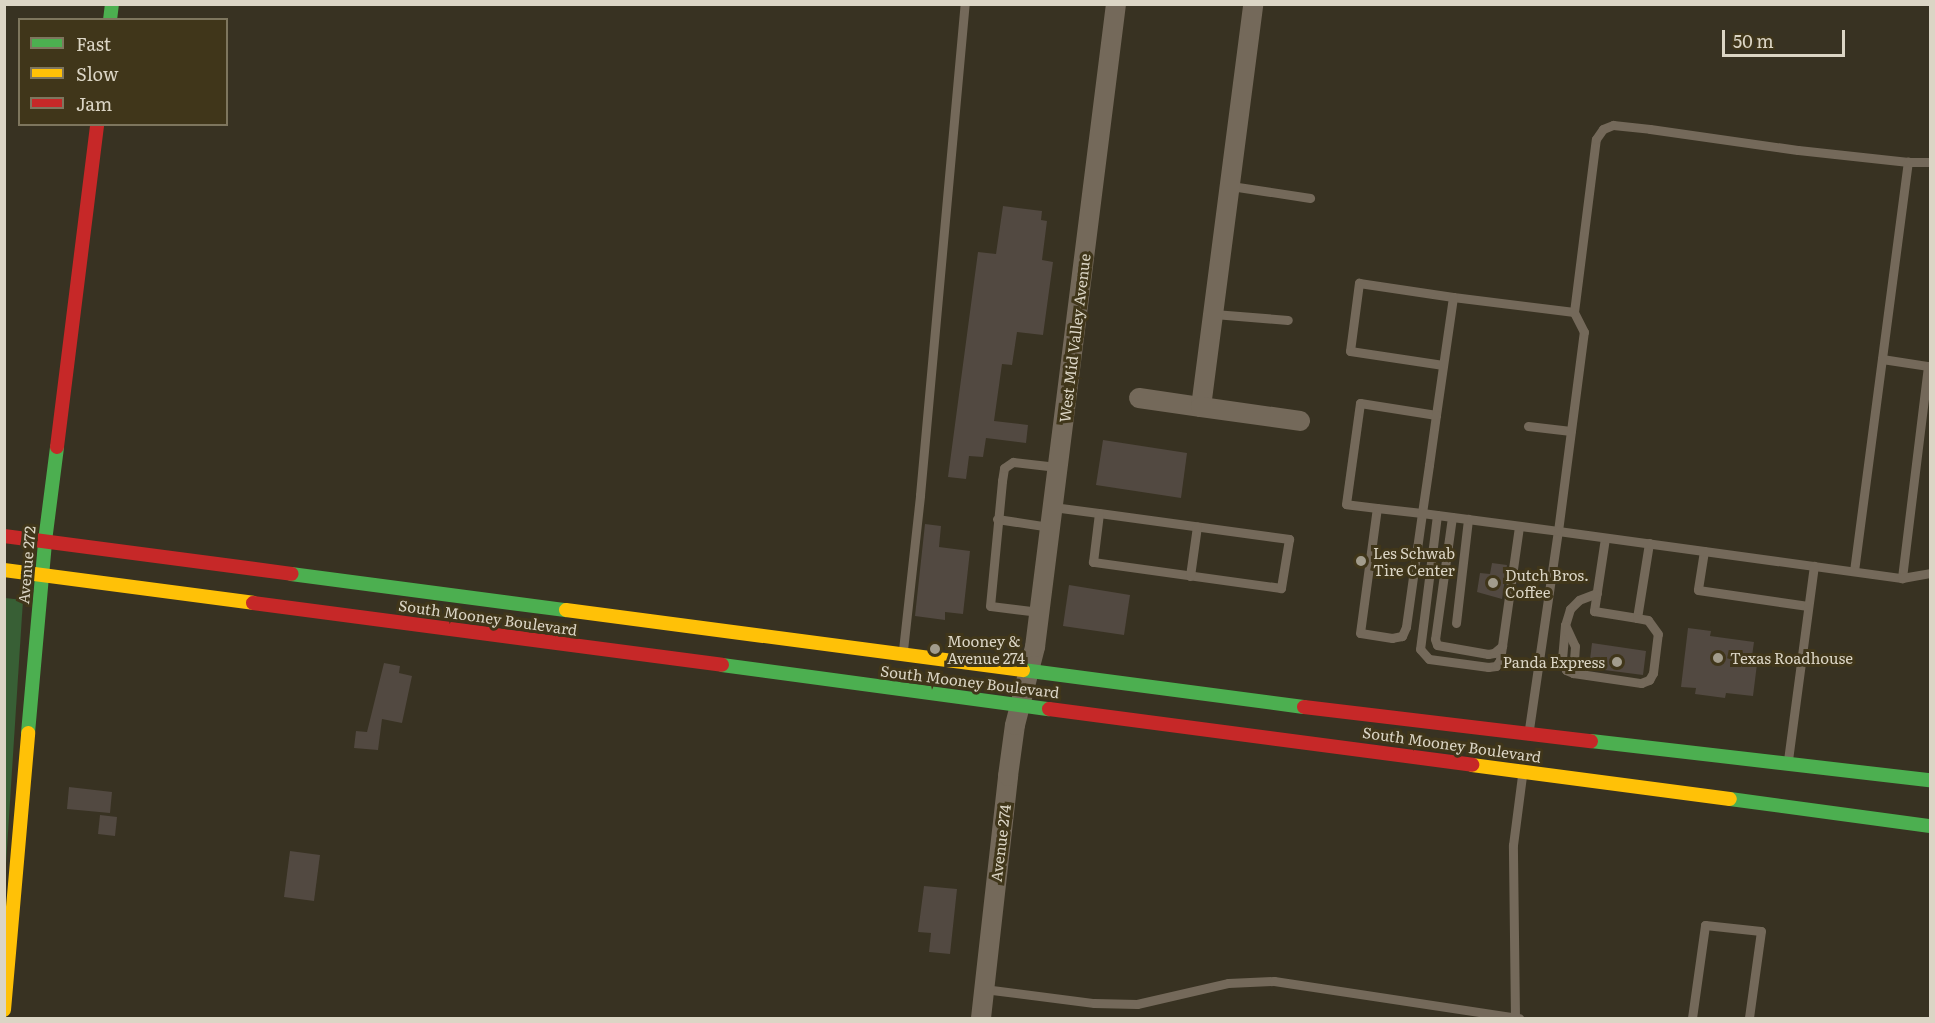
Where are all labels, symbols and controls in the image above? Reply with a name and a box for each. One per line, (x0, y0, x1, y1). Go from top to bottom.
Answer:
legend (18, 18, 228, 126)
scale bar (1725, 18, 1848, 56)
text: 50 m (1733, 27, 1774, 54)
text: Fast (76, 30, 111, 57)
text: Slow (76, 60, 118, 87)
text: Jam (76, 90, 112, 117)
street label: West Mid Valley Avenue (1055, 252, 1093, 424)
street label: Avenue 272 (14, 525, 38, 605)
place label: Les Schwab Tire Center (1373, 543, 1455, 578)
marker: Les Schwab Tire Center (1354, 554, 1368, 568)
place label: Dutch Bros. Coffee (1505, 565, 1589, 600)
marker: Dutch Bros. Coffee (1486, 576, 1500, 590)
street label: South Mooney Boulevard (398, 596, 578, 638)
place label: Mooney & Avenue 274 (947, 631, 1025, 666)
marker: Mooney & Avenue 274 (928, 642, 942, 656)
place label: Texas Roadhouse (1730, 649, 1853, 667)
marker: Texas Roadhouse (1711, 651, 1725, 665)
place label: Panda Express (1503, 653, 1605, 671)
marker: Panda Express (1610, 655, 1624, 669)
street label: South Mooney Boulevard (879, 661, 1061, 701)
street label: South Mooney Boulevard (1362, 723, 1542, 765)
street label: Avenue 274 (986, 803, 1014, 883)

